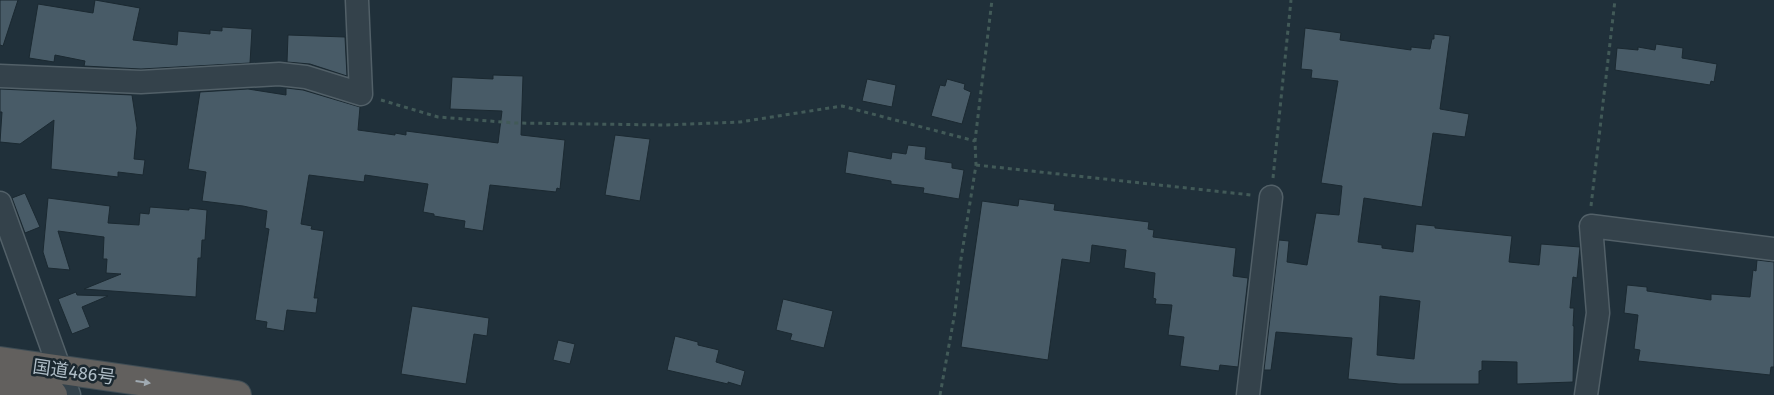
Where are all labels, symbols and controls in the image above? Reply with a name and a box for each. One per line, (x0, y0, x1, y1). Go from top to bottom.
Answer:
street label: 国道486号 (31, 355, 117, 389)
one-way arrow (136, 378, 152, 386)

